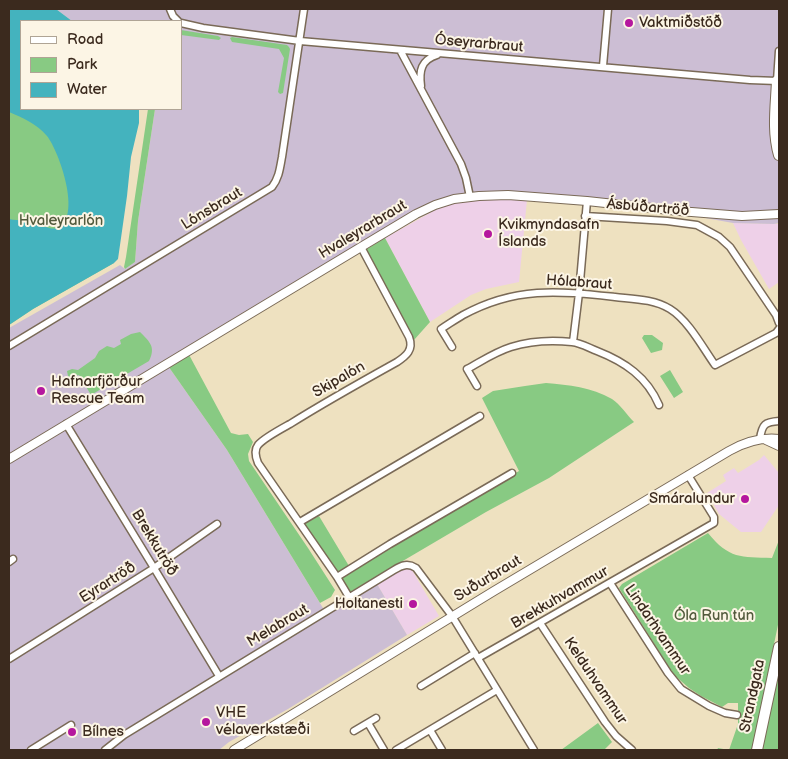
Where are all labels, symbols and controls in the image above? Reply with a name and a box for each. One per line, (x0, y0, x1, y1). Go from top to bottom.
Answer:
place label: Vaktmiðstöð (639, 14, 722, 32)
marker: Vaktmiðstöð (623, 17, 635, 29)
legend (20, 20, 182, 110)
text: Road (67, 30, 103, 49)
street label: Óseyrarbraut (434, 31, 524, 57)
text: Park (67, 55, 97, 74)
text: Water (67, 80, 107, 99)
street label: Lónsbraut (178, 184, 246, 234)
street label: Ásbúðartröð (606, 195, 690, 221)
street label: Hvaleyrarbraut (316, 197, 410, 263)
park label: Hvaleyrarlón (19, 212, 103, 230)
place label: Kvikmyndasafn Íslands (498, 216, 599, 251)
marker: Kvikmyndasafn Íslands (482, 228, 494, 240)
street label: Hólabraut (545, 272, 613, 294)
street label: Skipalón (310, 358, 368, 402)
place label: Hafnarfjörður Rescue Team (51, 373, 144, 408)
marker: Hafnarfjörður Rescue Team (35, 385, 47, 397)
place label: Smáralundur (649, 490, 735, 508)
marker: Smáralundur (739, 493, 751, 505)
street label: Brekkutröð (127, 506, 181, 580)
street label: Suðurbraut (451, 552, 525, 606)
street label: Eyrartröð (76, 559, 140, 607)
street label: Brekkuhvammur (508, 563, 612, 633)
street label: Lindarhvammur (620, 581, 694, 679)
place label: Holtanesti (335, 595, 403, 613)
marker: Holtanesti (407, 598, 419, 610)
street label: Melabraut (244, 601, 312, 651)
park label: Óla Run tún (674, 607, 754, 625)
street label: Kelduhvammur (559, 634, 631, 728)
street label: Strandgata (736, 658, 770, 734)
place label: VHE vélaverkstæði (216, 704, 310, 739)
marker: VHE vélaverkstæði (200, 716, 212, 728)
place label: Bílnes (82, 723, 124, 741)
marker: Bílnes (66, 726, 78, 738)

